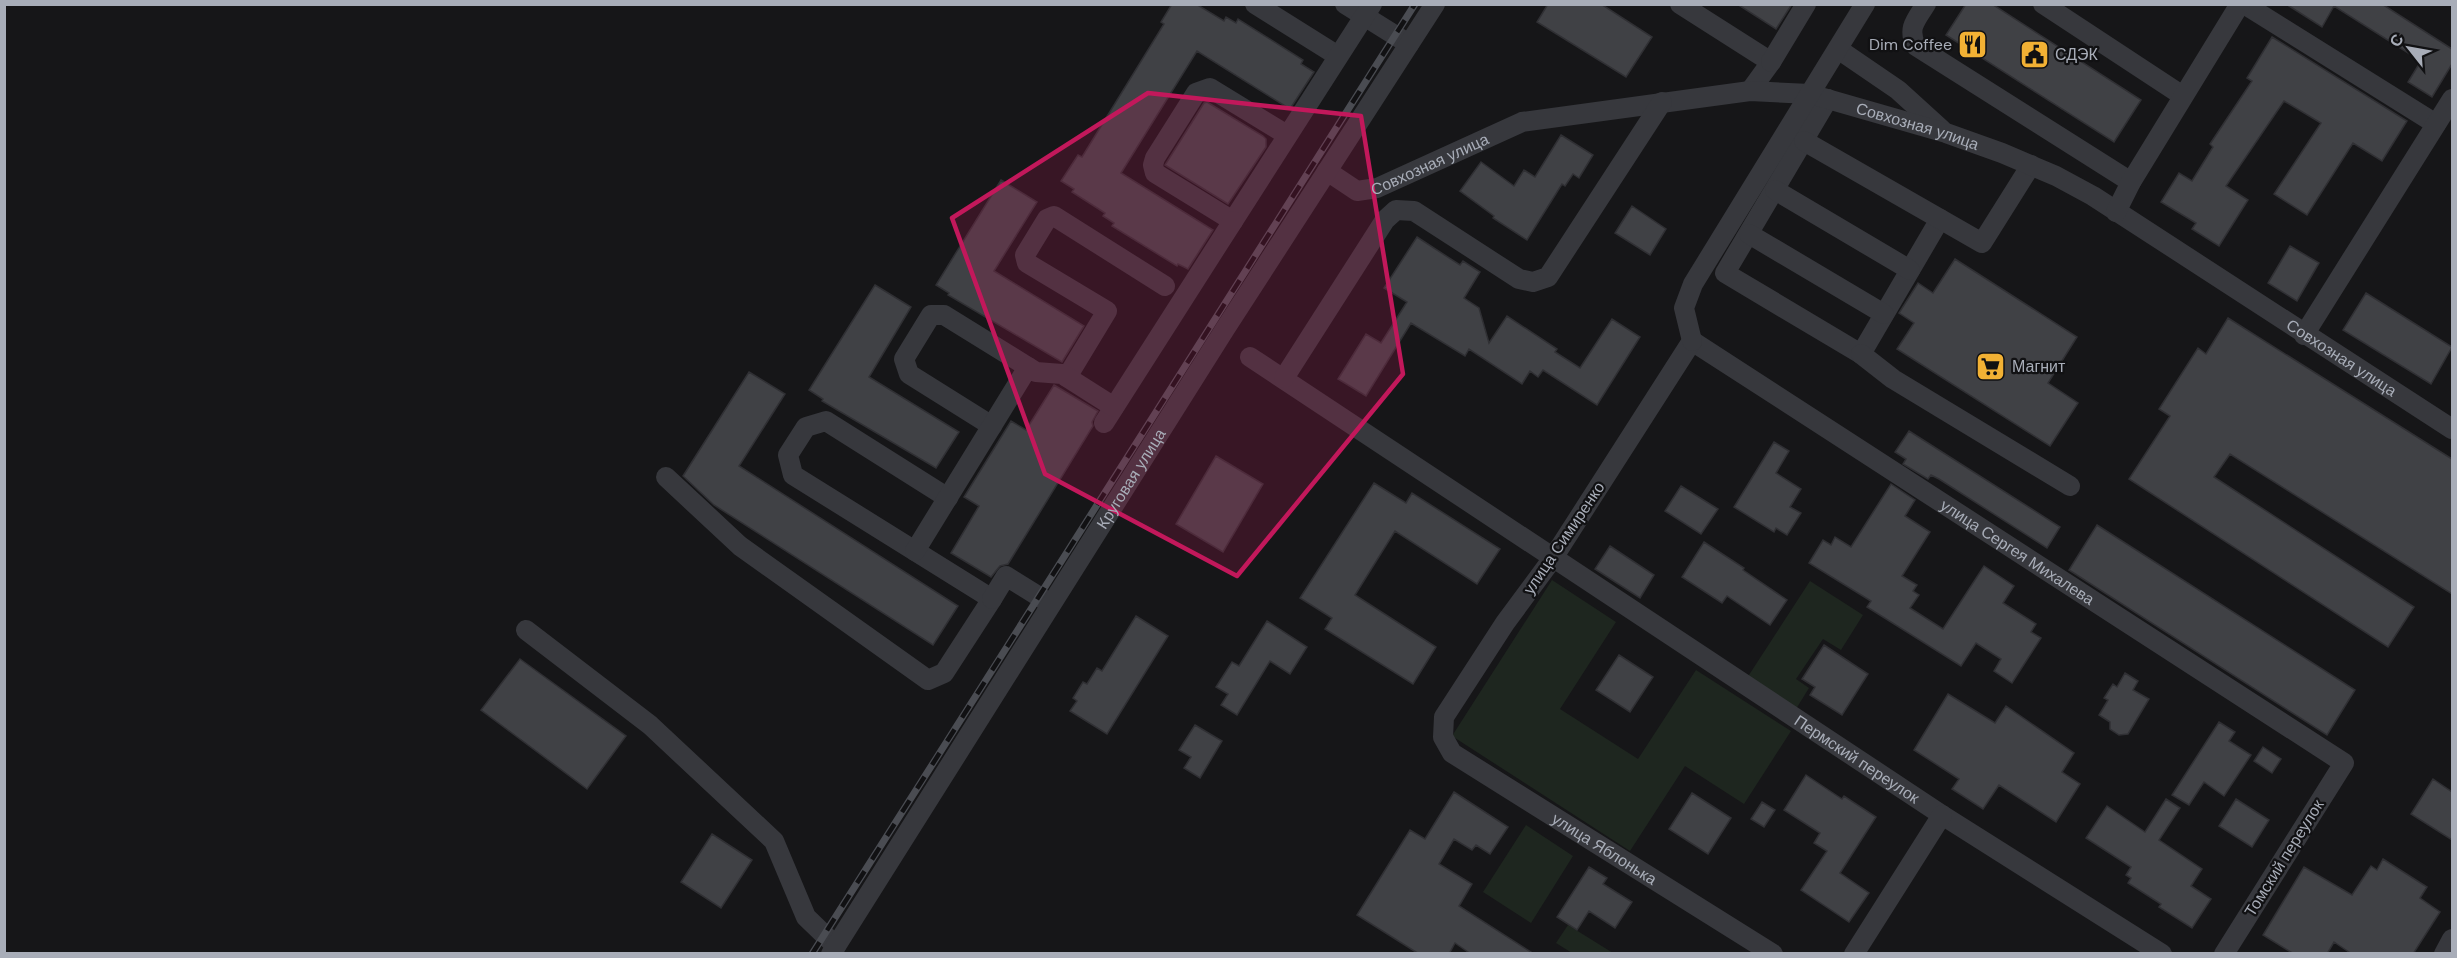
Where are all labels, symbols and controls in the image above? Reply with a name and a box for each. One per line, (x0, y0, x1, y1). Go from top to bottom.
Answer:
north arrow (2379, 18, 2439, 78)
restaurant icon: Dim Coffee (1957, 28, 1989, 60)
text: С (2385, 30, 2409, 51)
place label: Dim Coffee (1869, 34, 1952, 55)
public building icon: СДЭК (2018, 38, 2050, 70)
place label: СДЭК (2055, 44, 2099, 65)
street label: Совхозная улица (1854, 97, 1982, 155)
street label: Совхозная улица (1369, 128, 1492, 199)
street label: Совхозная улица (2283, 314, 2401, 401)
supermarket icon: Магнит (1975, 350, 2007, 382)
place label: Магнит (2012, 356, 2066, 377)
street label: Круговая улица (1091, 424, 1170, 533)
street label: улица Симиренко (1519, 478, 1609, 598)
street label: улица Сергея Михалева (1937, 494, 2099, 609)
street label: Пермский переулок (1791, 710, 1924, 808)
street label: Томский переулок (2240, 795, 2329, 920)
street label: улица Яблонька (1548, 808, 1661, 889)

